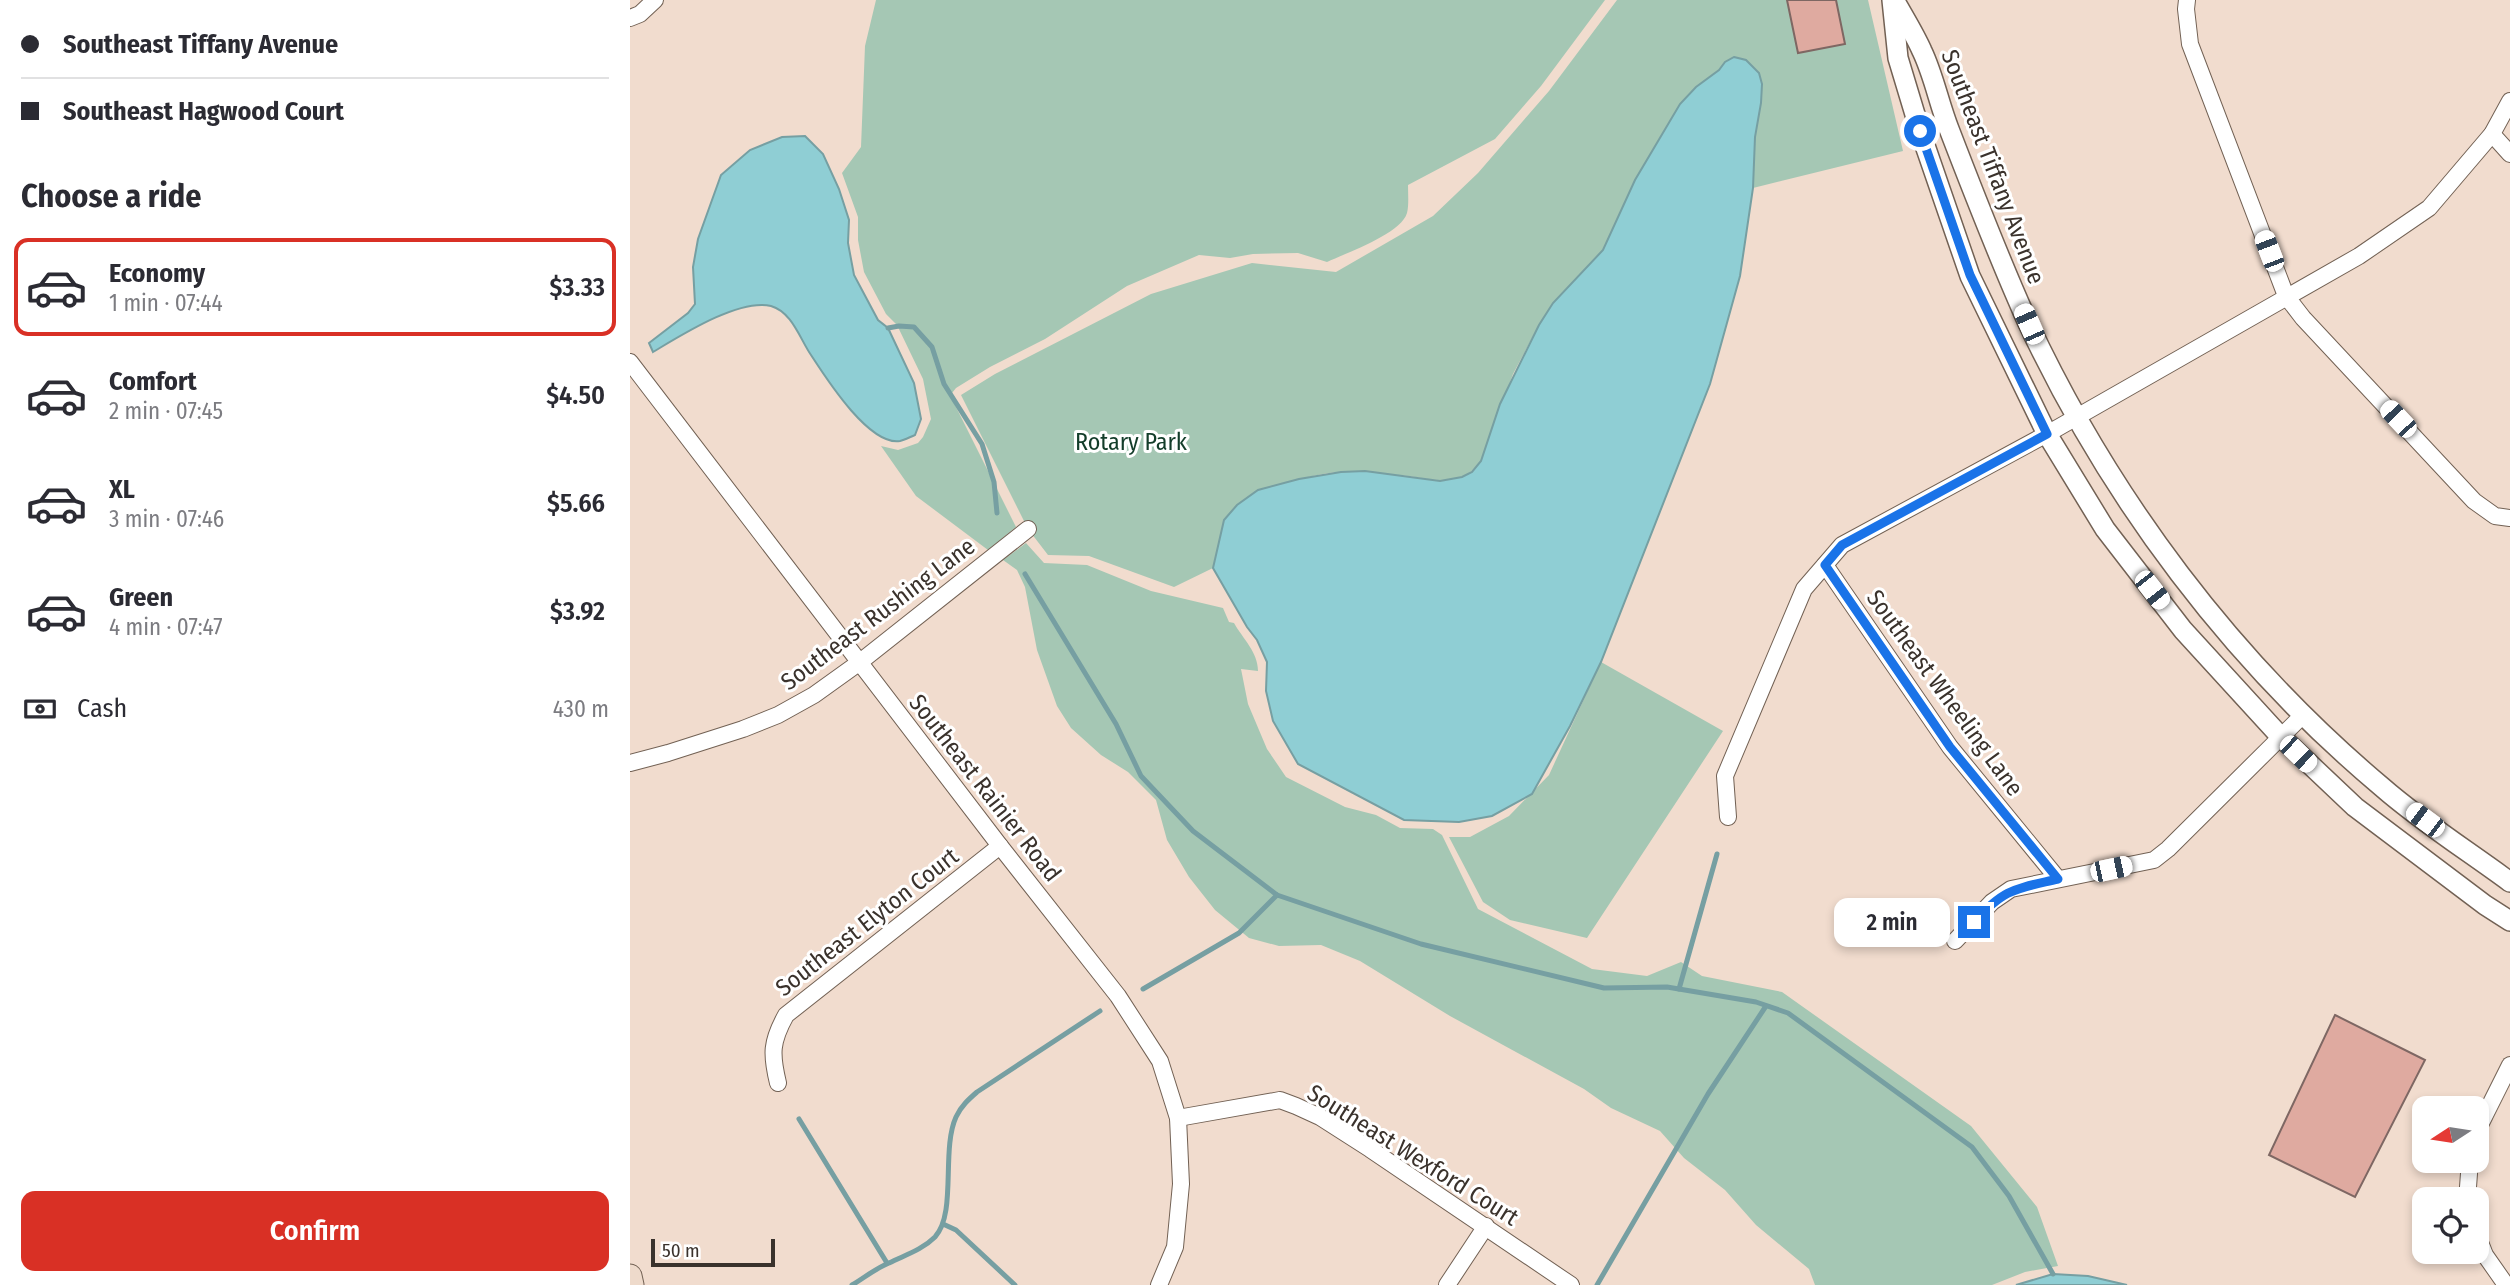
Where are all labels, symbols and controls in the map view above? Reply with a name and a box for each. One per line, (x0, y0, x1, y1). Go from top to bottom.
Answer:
text: Southeast Tiffany Avenue (63, 29, 338, 60)
street label: Southeast Tiffany Avenue (1935, 46, 2051, 288)
text: Southeast Hagwood Court (63, 96, 344, 127)
route start (1904, 115, 1936, 147)
text: Choose a ride (21, 177, 202, 215)
car (2252, 228, 2287, 274)
icon: car (25, 256, 88, 319)
text: Economy (109, 258, 205, 289)
text: $3.33 (549, 272, 605, 303)
text: 1 min · 07:44 (109, 289, 223, 317)
car (2011, 301, 2048, 347)
icon: car (25, 364, 88, 427)
text: Comfort (109, 366, 197, 397)
text: $4.50 (546, 380, 605, 411)
car (2376, 396, 2421, 442)
text: 2 min · 07:45 (109, 397, 223, 425)
park label: Rotary Park (1075, 428, 1188, 456)
icon: car (25, 472, 88, 535)
text: XL (109, 474, 135, 505)
text: $5.66 (547, 488, 605, 519)
text: 3 min · 07:46 (109, 505, 224, 533)
street label: Southeast Rushing Lane (776, 532, 980, 696)
car (2131, 567, 2174, 613)
icon: car (25, 580, 88, 643)
text: Green (109, 582, 173, 613)
street label: Southeast Wheeling Lane (1861, 585, 2029, 801)
text: $3.92 (550, 596, 605, 627)
text: 4 min · 07:47 (109, 613, 222, 641)
street label: Southeast Rainier Road (903, 689, 1067, 887)
icon: cash (21, 690, 59, 728)
text: Cash (77, 693, 127, 724)
text: 430 m (553, 695, 609, 723)
car (2276, 732, 2321, 776)
car (2402, 799, 2449, 841)
street label: Southeast Elyton Court (770, 842, 964, 1002)
car (2089, 854, 2134, 884)
callout: 2 min (1834, 898, 1950, 946)
route end (1958, 906, 1990, 938)
text: 2 min (1866, 908, 1918, 936)
street label: Southeast Wexford Court (1302, 1079, 1524, 1231)
north arrow (2412, 1096, 2488, 1172)
map controls (2412, 1096, 2489, 1264)
button: locate (2412, 1187, 2489, 1264)
button: Confirm (21, 1191, 609, 1271)
scale bar (651, 1236, 775, 1268)
text: 50 m (662, 1239, 700, 1262)

